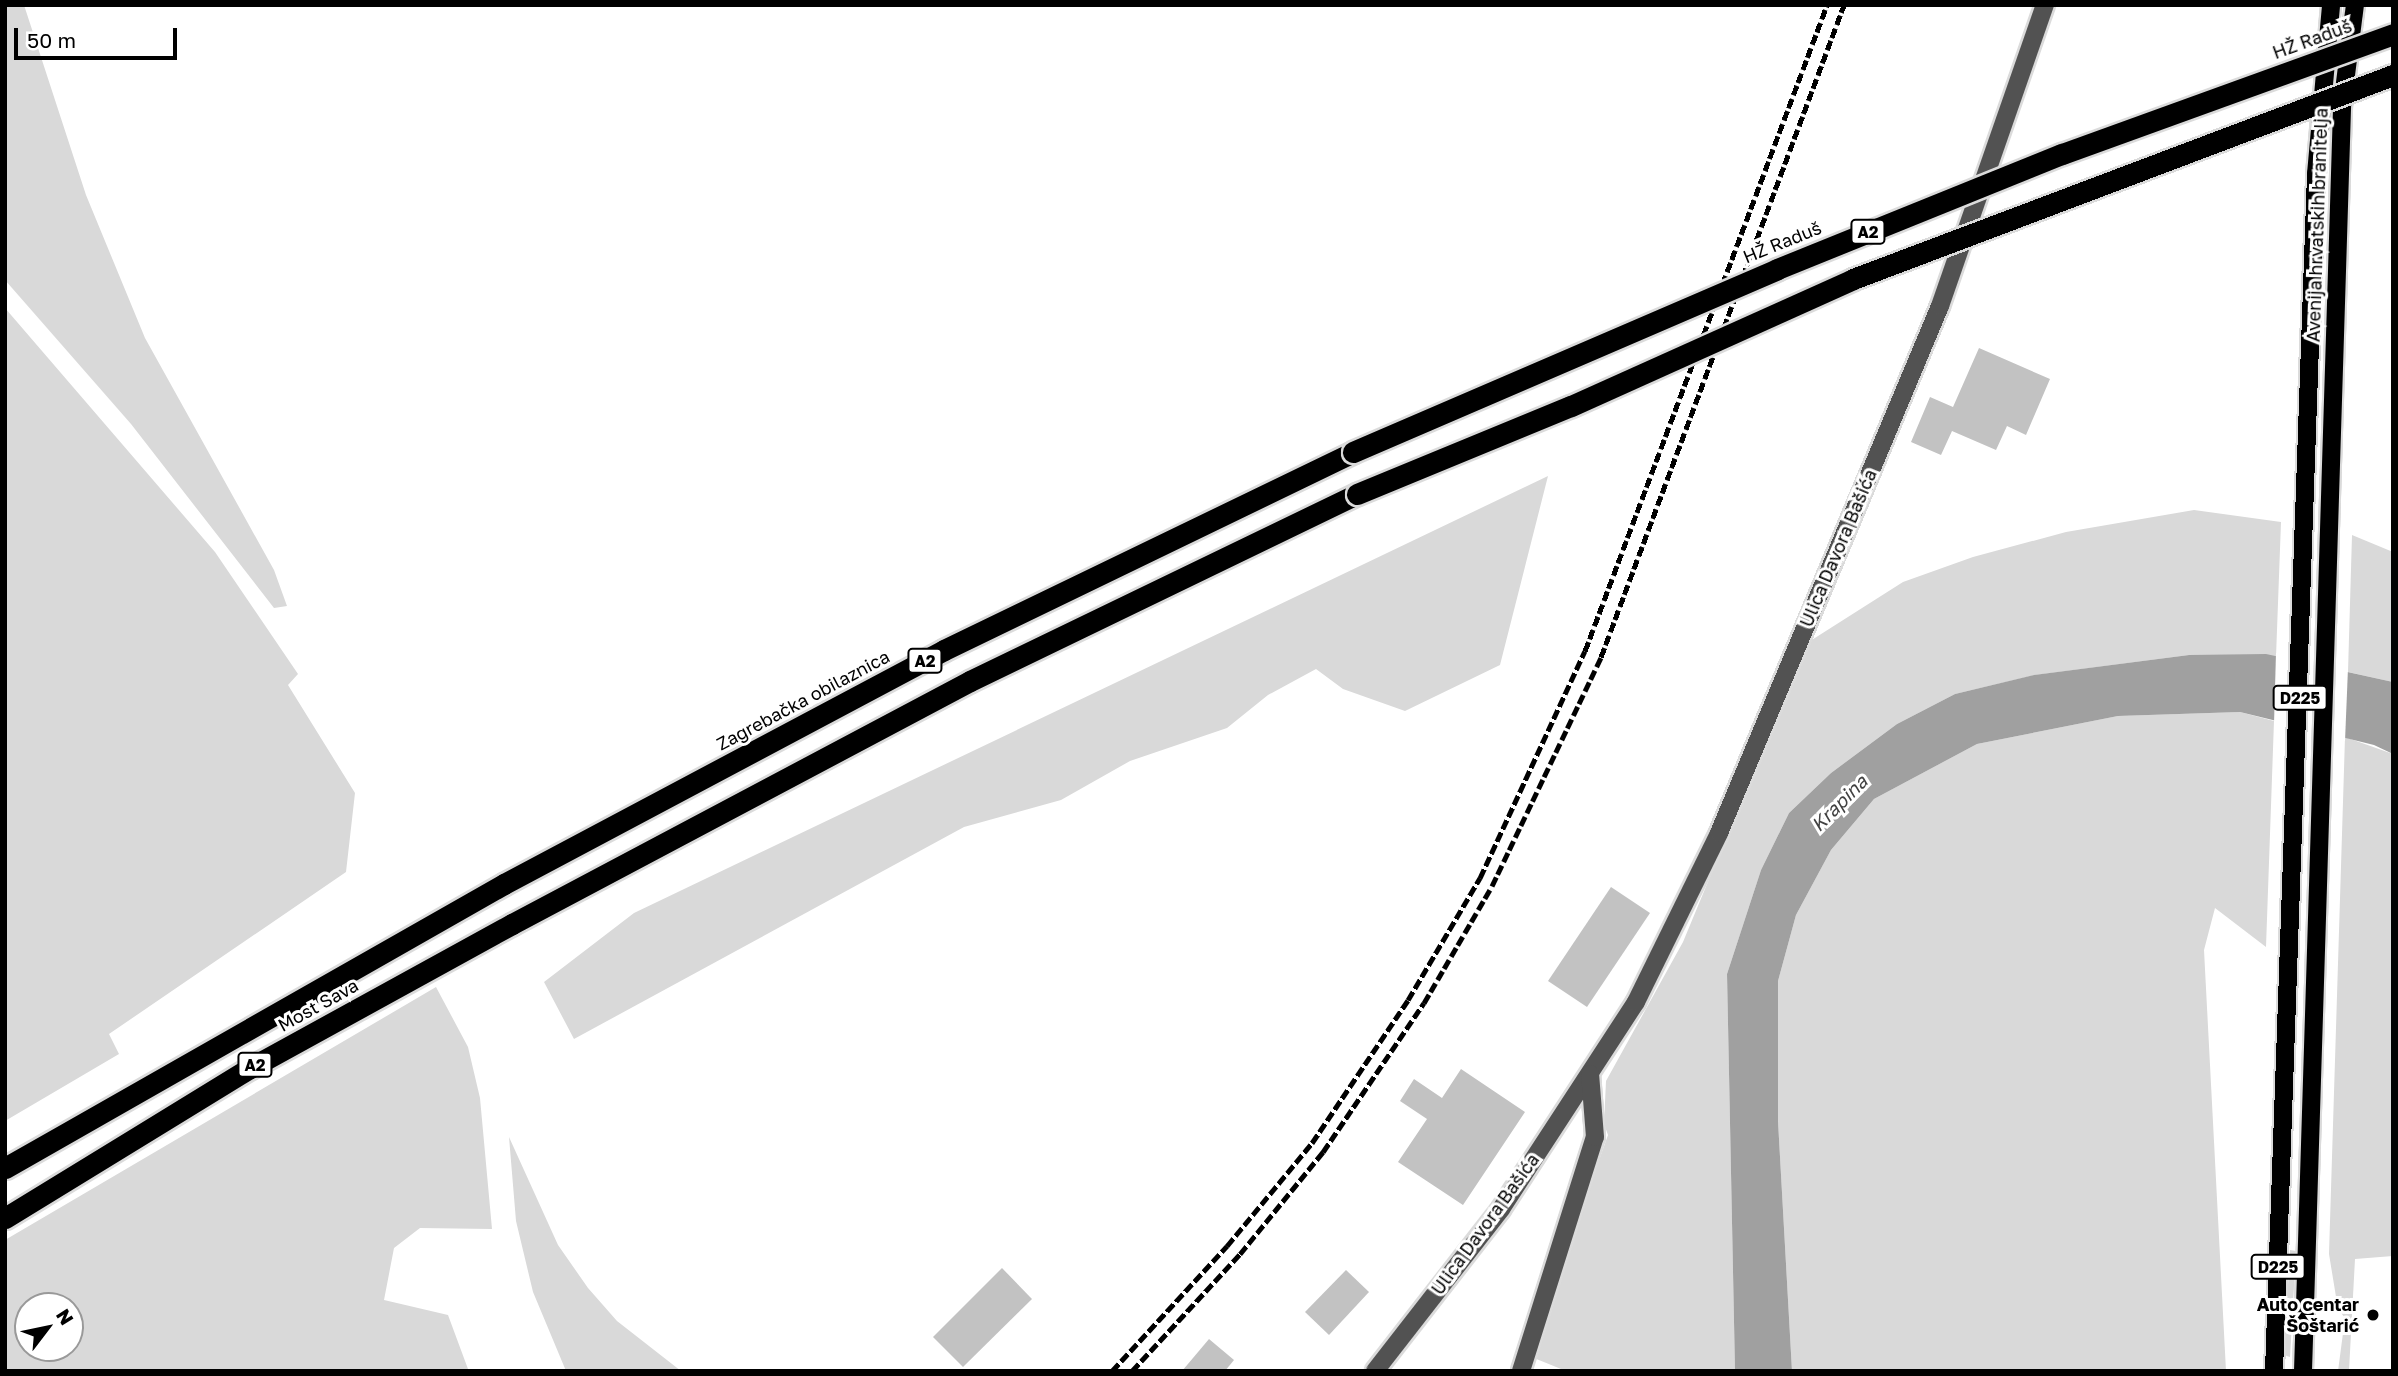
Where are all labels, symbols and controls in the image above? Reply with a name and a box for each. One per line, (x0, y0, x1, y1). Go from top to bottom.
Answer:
scale bar (18, 14, 180, 58)
street label: HŽ Raduš (2269, 15, 2355, 63)
text: 50 m (27, 27, 76, 53)
street label: Avenija hrvatskih branitelja (2302, 108, 2332, 342)
street label: HŽ Raduš (1740, 216, 1824, 268)
road number: A2 (1849, 220, 1887, 244)
street label: Ulica Davora Bašića (1795, 466, 1881, 630)
street label: Zagrebačka obilaznica (713, 645, 893, 755)
road number: A2 (906, 648, 944, 674)
road number: D225 (2272, 685, 2328, 710)
water label: Krapina (1806, 770, 1872, 836)
street label: Most Sava (274, 974, 362, 1036)
road number: A2 (236, 1052, 274, 1078)
street label: Ulica Davora Bašića (1427, 1149, 1543, 1299)
road number: D225 (2250, 1254, 2306, 1280)
north arrow (14, 1292, 84, 1362)
place label: Auto centar Šoštarić (2257, 1294, 2359, 1336)
text: N (52, 1304, 79, 1329)
marker: Auto centar Šoštarić (2365, 1307, 2381, 1323)

